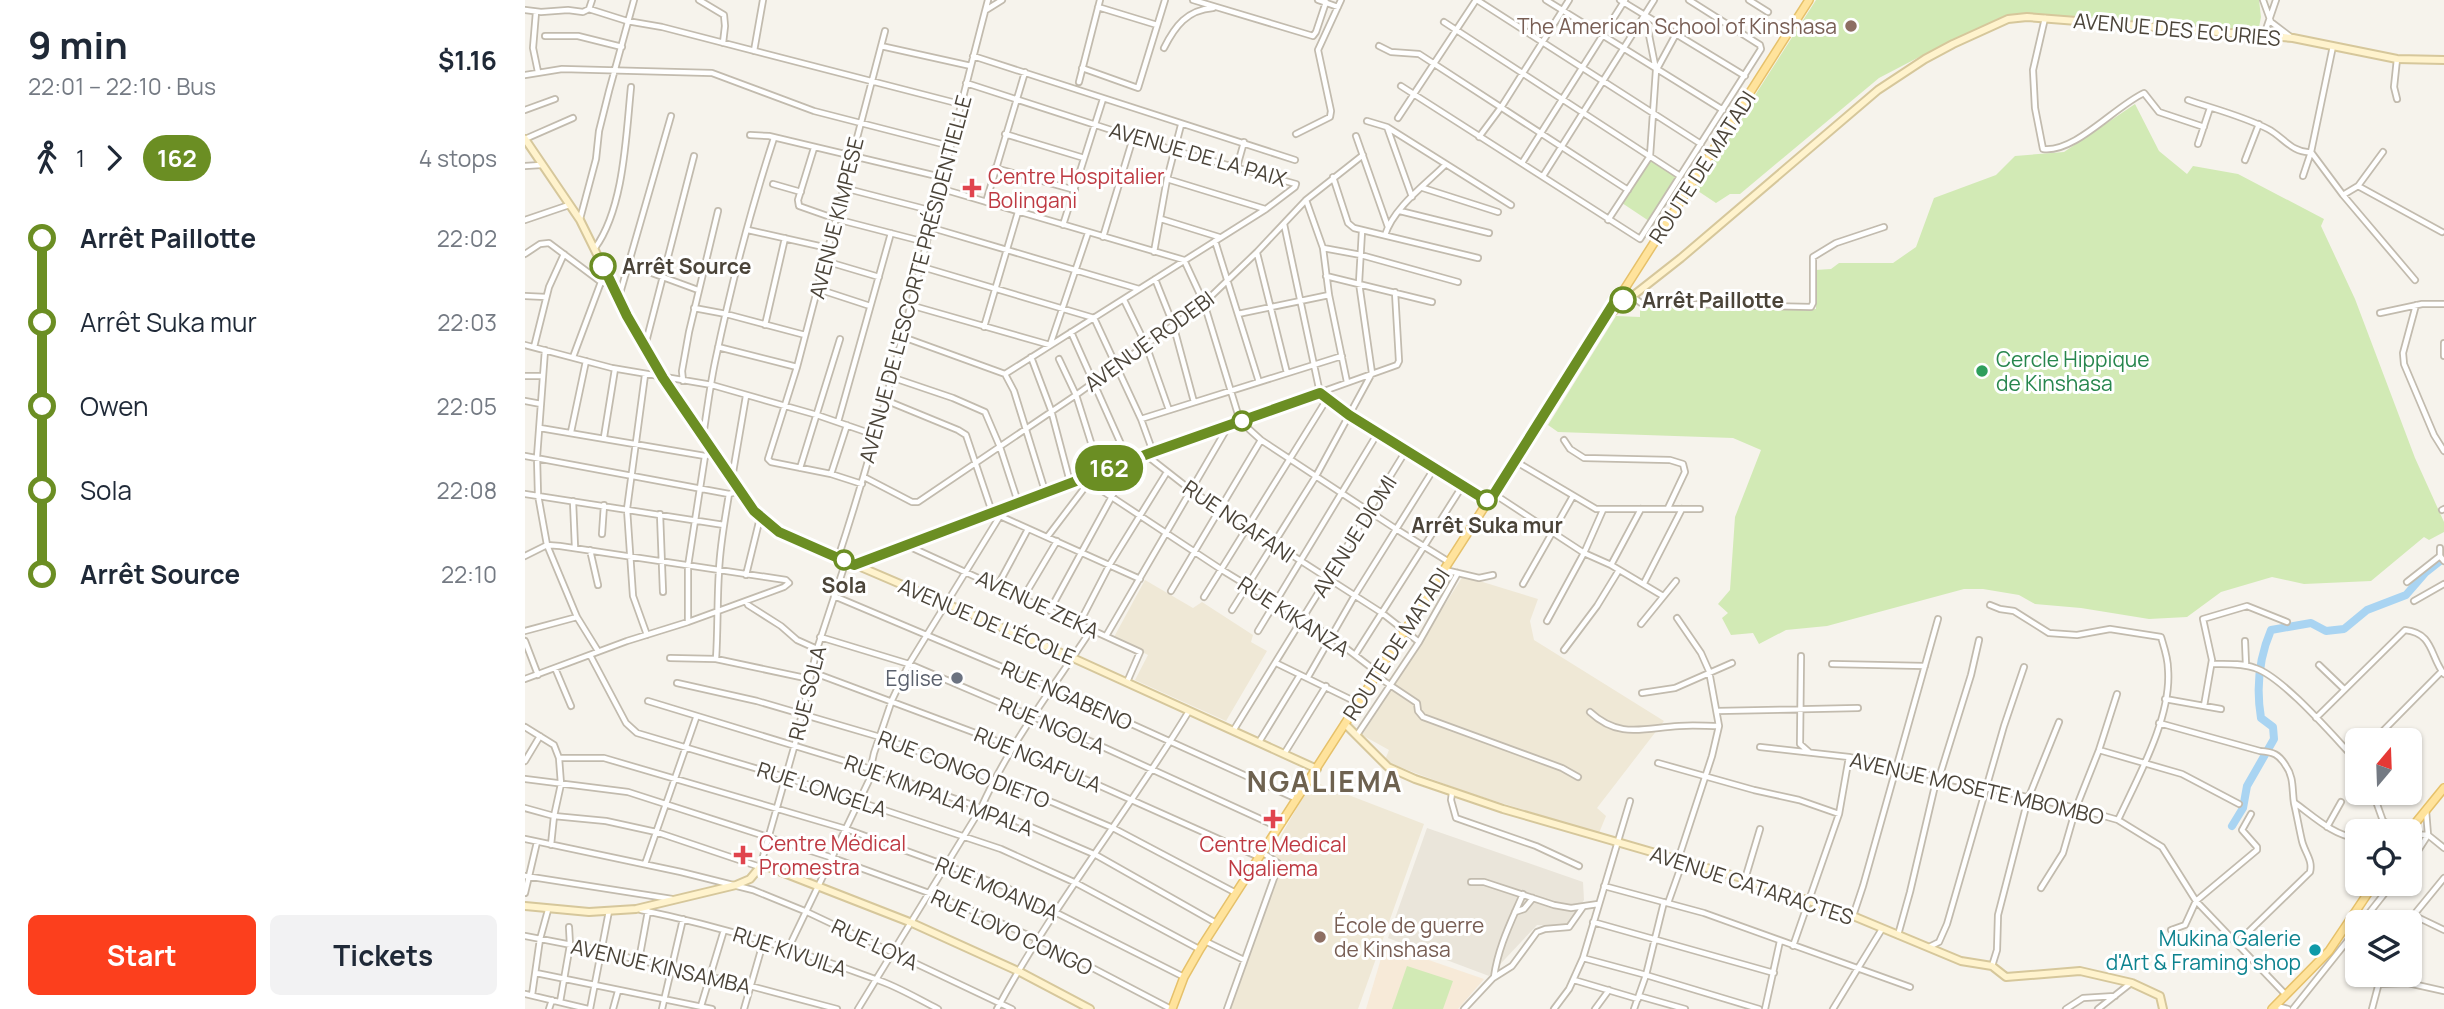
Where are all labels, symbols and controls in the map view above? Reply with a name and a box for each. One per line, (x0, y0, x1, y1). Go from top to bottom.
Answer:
street label: AVENUE DES ECURIES (2072, 6, 2282, 52)
place label: The American School of Kinshasa (1517, 12, 1837, 40)
text: 9 min (28, 18, 128, 70)
marker: The American School of Kinshasa (1843, 18, 1859, 34)
text: $1.16 (438, 42, 497, 78)
text: 22:01 – 22:10 · Bus (28, 70, 216, 102)
street label: ROUTE DE MATADI (1642, 85, 1762, 249)
street label: AVENUE DE L'ESCORTE PRÉSIDENTIELLE (852, 92, 978, 466)
street label: AVENUE DE LA PAIX (1106, 115, 1290, 193)
street label: AVENUE KIMPESE (802, 134, 870, 302)
icon: walk (28, 139, 66, 177)
icon: forward (95, 139, 133, 177)
text: 162 (157, 141, 197, 174)
text: 1 (76, 142, 85, 174)
text: 4 stops (419, 142, 497, 174)
place label: Centre Hospitalier Bolingani (988, 162, 1165, 214)
marker: Centre Hospitalier Bolingani (962, 178, 982, 198)
text: Arrêt Paillotte (80, 220, 256, 256)
text: 22:02 (437, 222, 497, 254)
place label: Arrêt Source (622, 252, 751, 280)
marker: Arrêt Source (590, 253, 616, 279)
street label: AVENUE RODEBI (1078, 284, 1220, 398)
place label: Arrêt Paillotte (1642, 286, 1784, 314)
marker: Arrêt Paillotte (1610, 287, 1636, 313)
text: Arrêt Suka mur (80, 304, 257, 340)
text: 22:03 (437, 306, 497, 338)
place label: Cercle Hippique de Kinshasa (1996, 345, 2150, 397)
marker: Cercle Hippique de Kinshasa (1974, 363, 1990, 379)
text: Owen (80, 388, 149, 424)
text: 22:05 (437, 390, 497, 422)
unlabelled marker (1232, 411, 1252, 431)
line badge: 162 (1069, 445, 1149, 491)
text: 162 (1089, 451, 1129, 484)
street label: AVENUE DIOMI (1305, 470, 1403, 602)
text: Sola (80, 472, 132, 508)
street label: RUE NGAFANI (1178, 473, 1300, 569)
text: 22:08 (437, 474, 497, 506)
marker: Arrêt Suka mur (1477, 490, 1497, 510)
place label: Arrêt Suka mur (1411, 511, 1563, 539)
marker: Sola (834, 550, 854, 570)
text: Arrêt Source (80, 556, 240, 592)
text: 22:10 (441, 558, 497, 590)
street label: ROUTE DE MATADI (1336, 562, 1456, 726)
street label: AVENUE ZEKA (972, 563, 1104, 645)
street label: RUE KIKANZA (1233, 569, 1355, 663)
place label: Sola (822, 571, 866, 599)
street label: AVENUE DE L'ÉCOLE (895, 571, 1079, 671)
street label: RUE SOLA (782, 643, 832, 743)
street label: RUE NGABENO (997, 654, 1137, 736)
place label: Eglise (885, 664, 943, 692)
marker: Eglise (949, 670, 965, 686)
street label: RUE NGOLA (995, 690, 1109, 760)
street label: RUE NGAFULA (970, 720, 1106, 798)
street label: RUE CONGO DIETO (874, 723, 1054, 815)
north arrow (2345, 728, 2422, 805)
map controls (2345, 728, 2422, 987)
street label: AVENUE MOSETE MBOMBO (1847, 745, 2107, 831)
street label: RUE KIMPALA MPALA (841, 748, 1037, 842)
street label: RUE LONGELA (754, 755, 890, 823)
district label: NGALIEMA (1247, 762, 1403, 800)
marker: Centre Medical Ngaliema (1263, 809, 1283, 829)
button: locate (2345, 819, 2422, 896)
place label: Centre Médical Promestra (759, 829, 906, 881)
place label: Centre Medical Ngaliema (1199, 830, 1347, 882)
street label: AVENUE CATARACTES (1647, 839, 1857, 931)
marker: Centre Médical Promestra (733, 845, 753, 865)
street label: RUE MOANDA (931, 849, 1063, 927)
street label: RUE LOVO CONGO (927, 882, 1097, 982)
button: layers (2345, 910, 2422, 987)
place label: École de guerre de Kinshasa (1334, 911, 1484, 963)
street label: RUE LOYA (827, 912, 923, 976)
button: Start (28, 915, 256, 995)
button: Tickets (270, 915, 497, 995)
street label: RUE KIVUILA (730, 919, 850, 983)
place label: Mukina Galerie d'Art & Framing shop (2106, 924, 2301, 976)
marker: École de guerre de Kinshasa (1312, 929, 1328, 945)
street label: AVENUE KINSAMBA (568, 932, 754, 1000)
marker: Mukina Galerie d'Art & Framing shop (2307, 942, 2323, 958)

